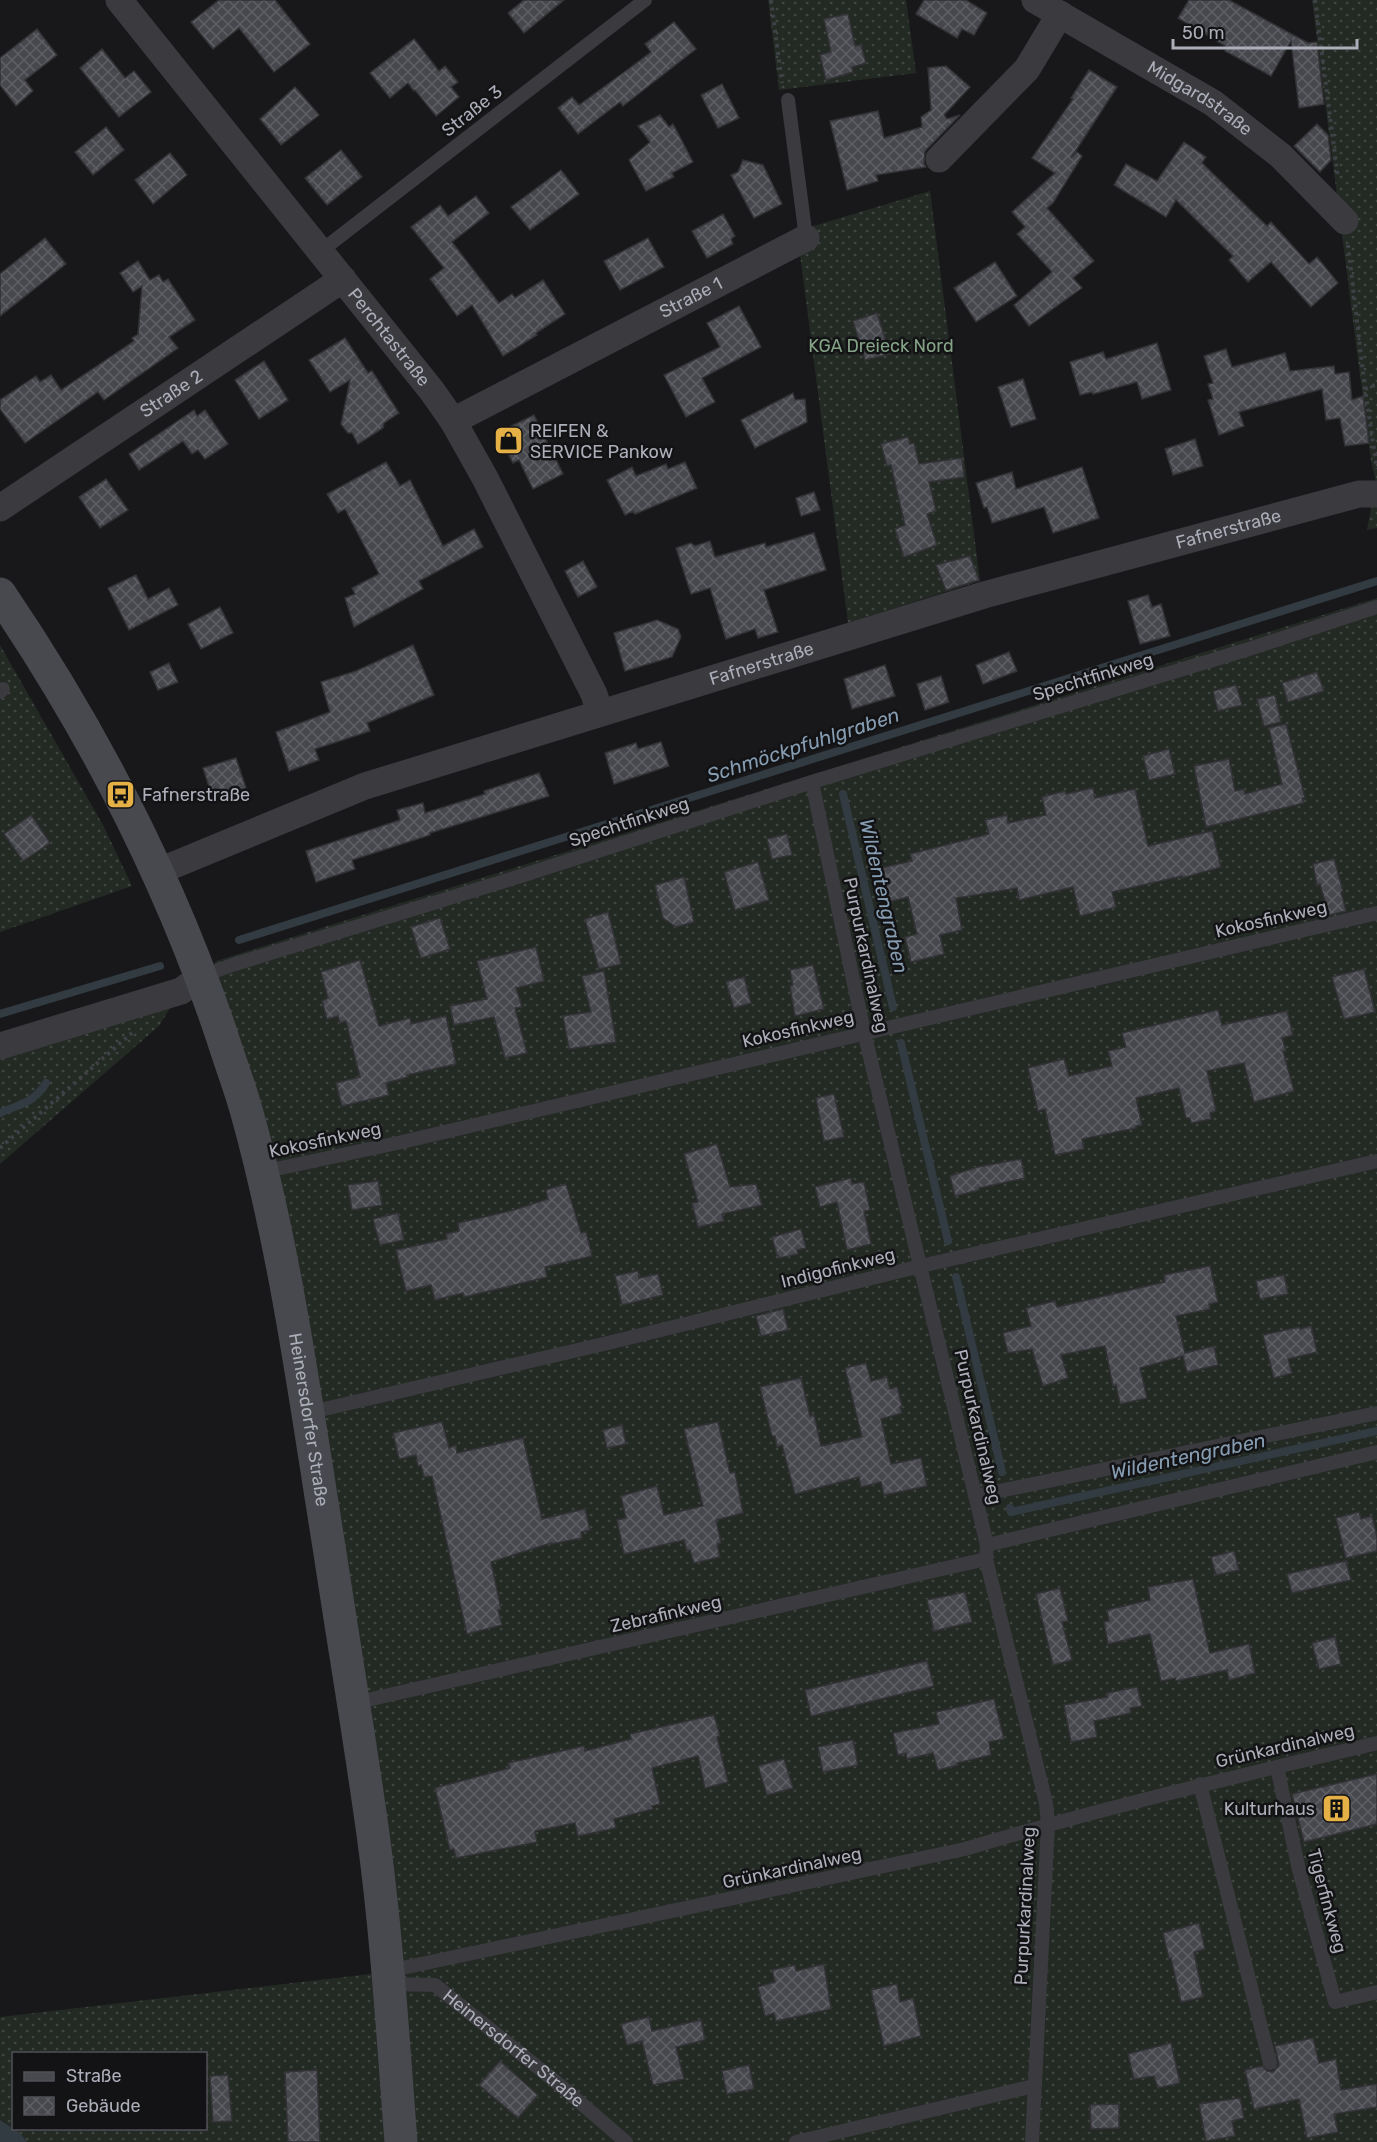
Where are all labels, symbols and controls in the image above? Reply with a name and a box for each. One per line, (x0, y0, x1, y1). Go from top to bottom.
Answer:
scale bar (1173, 12, 1358, 50)
text: 50 m (1182, 22, 1225, 44)
street label: Midgardstraße (1143, 56, 1257, 140)
street label: Straße 3 (437, 81, 507, 141)
street label: Straße 1 (656, 272, 726, 323)
street label: Perchtastraße (343, 284, 435, 391)
park label: KGA Dreieck Nord (808, 335, 954, 357)
street label: Straße 2 (136, 365, 207, 422)
place label: REIFEN & SERVICE Pankow (530, 420, 673, 463)
shop icon: REIFEN & SERVICE Pankow (493, 425, 525, 457)
street label: Fafnerstraße (1173, 504, 1284, 554)
street label: Fafnerstraße (707, 637, 816, 690)
street label: Spechtfinkweg (1030, 648, 1156, 706)
water label: Schmöckpfuhlgraben (704, 703, 902, 787)
bus stop icon: Fafnerstraße (105, 779, 137, 811)
place label: Fafnerstraße (142, 784, 250, 806)
street label: Spechtfinkweg (566, 792, 692, 852)
water label: Wildentengraben (855, 816, 913, 976)
street label: Purpurkardinalweg (839, 875, 893, 1035)
street label: Kokosfinkweg (1213, 895, 1329, 943)
street label: Kokosfinkweg (740, 1005, 856, 1053)
street label: Kokosfinkweg (267, 1117, 383, 1163)
street label: Indigofinkweg (779, 1243, 897, 1293)
street label: Heinersdorfer Straße (284, 1331, 333, 1508)
street label: Purpurkardinalweg (949, 1347, 1007, 1507)
water label: Wildentengraben (1108, 1428, 1268, 1484)
street label: Zebrafinkweg (608, 1591, 724, 1637)
street label: Grünkardinalweg (1213, 1719, 1357, 1773)
building icon: Kulturhaus (1320, 1793, 1352, 1825)
place label: Kulturhaus (1224, 1798, 1315, 1820)
street label: Purpurkardinalweg (1010, 1826, 1040, 1986)
street label: Grünkardinalweg (720, 1842, 864, 1894)
street label: Tigerfinkweg (1302, 1846, 1352, 1956)
street label: Heinersdorfer Straße (438, 1985, 589, 2112)
legend (12, 2052, 207, 2130)
text: Straße (66, 2065, 122, 2087)
text: Gebäude (66, 2095, 141, 2117)

